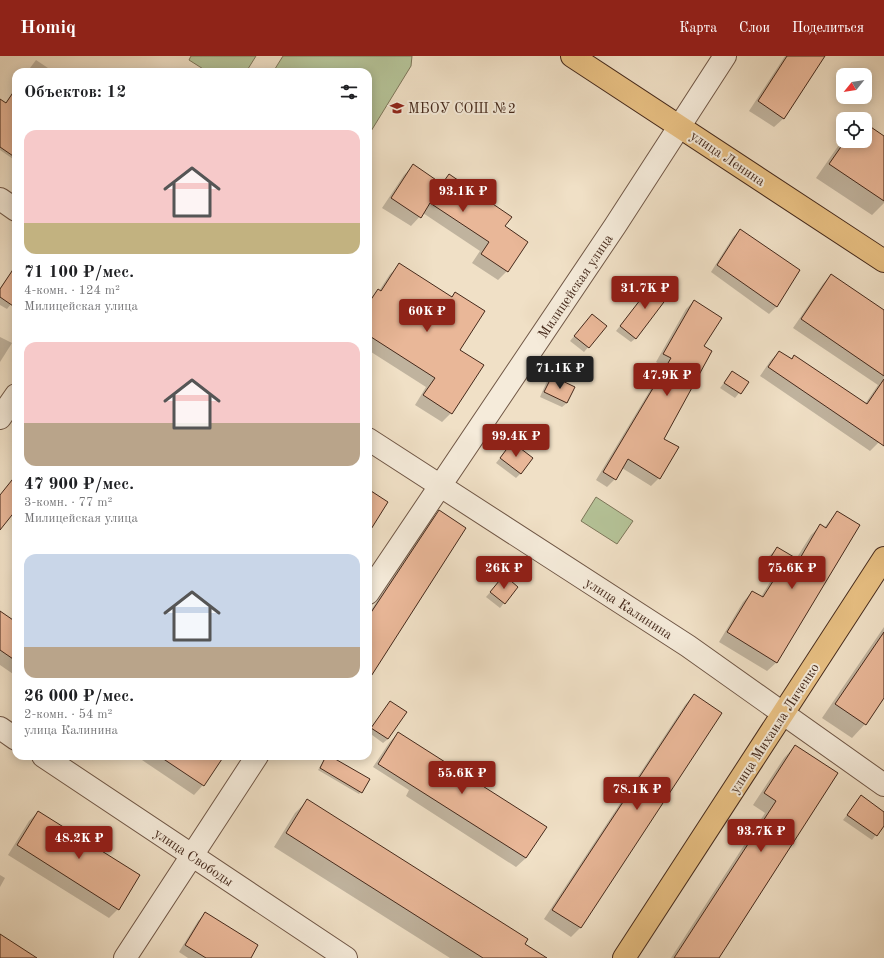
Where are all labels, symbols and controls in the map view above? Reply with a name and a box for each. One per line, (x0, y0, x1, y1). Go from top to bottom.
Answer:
text: Homiq (20, 19, 76, 38)
text: Карта (679, 21, 717, 35)
text: Слои (739, 21, 770, 35)
text: Поделиться (792, 21, 864, 35)
north arrow (836, 68, 872, 104)
map controls (836, 68, 872, 148)
icon: filters (338, 81, 360, 103)
text: Объектов: 12 (24, 84, 126, 101)
school or university icon: МБОУ СОШ №2 (389, 100, 405, 116)
place label: МБОУ СОШ №2 (408, 102, 516, 116)
button: locate (836, 112, 872, 148)
street label: улица Ленина (688, 129, 767, 189)
icon: home (156, 156, 228, 228)
pin: 93.1K ₽ (426, 179, 500, 213)
text: 93.1K ₽ (438, 185, 488, 198)
street label: Милицейская улица (536, 232, 616, 341)
text: 71 100 ₽/мес. (24, 264, 134, 281)
pin: 31.7K ₽ (608, 276, 682, 310)
text: 31.7K ₽ (620, 282, 670, 295)
text: 4-комн. · 124 m² (24, 284, 120, 297)
pin: 60K ₽ (399, 299, 455, 333)
text: Милицейская улица (24, 300, 138, 313)
text: 60K ₽ (408, 305, 446, 318)
pin: 71.1K ₽ (523, 356, 597, 390)
text: 71.1K ₽ (535, 362, 585, 375)
pin: 47.9K ₽ (630, 363, 704, 397)
icon: home (156, 368, 228, 440)
text: 47.9K ₽ (642, 369, 692, 382)
pin: 99.4K ₽ (479, 424, 553, 458)
text: 99.4K ₽ (491, 430, 541, 443)
text: 47 900 ₽/мес. (24, 476, 134, 493)
text: 3-комн. · 77 m² (24, 496, 112, 509)
text: Милицейская улица (24, 512, 138, 525)
pin: 26K ₽ (476, 556, 532, 590)
pin: 75.6K ₽ (755, 556, 829, 590)
text: 26K ₽ (485, 562, 523, 575)
text: 75.6K ₽ (767, 562, 817, 575)
street label: улица Калинина (582, 575, 675, 642)
icon: home (156, 580, 228, 652)
street label: улица Михаила Личенко (728, 661, 822, 796)
text: 26 000 ₽/мес. (24, 688, 134, 705)
text: 2-комн. · 54 m² (24, 708, 112, 721)
text: улица Калинина (24, 724, 118, 737)
pin: 55.6K ₽ (425, 761, 499, 795)
text: 55.6K ₽ (437, 767, 487, 780)
pin: 78.1K ₽ (600, 777, 674, 811)
text: 78.1K ₽ (612, 783, 662, 796)
pin: 93.7K ₽ (724, 819, 798, 853)
text: 93.7K ₽ (736, 825, 786, 838)
pin: 48.2K ₽ (42, 826, 116, 860)
street label: улица Свободы (151, 826, 236, 889)
text: 48.2K ₽ (54, 832, 104, 845)

